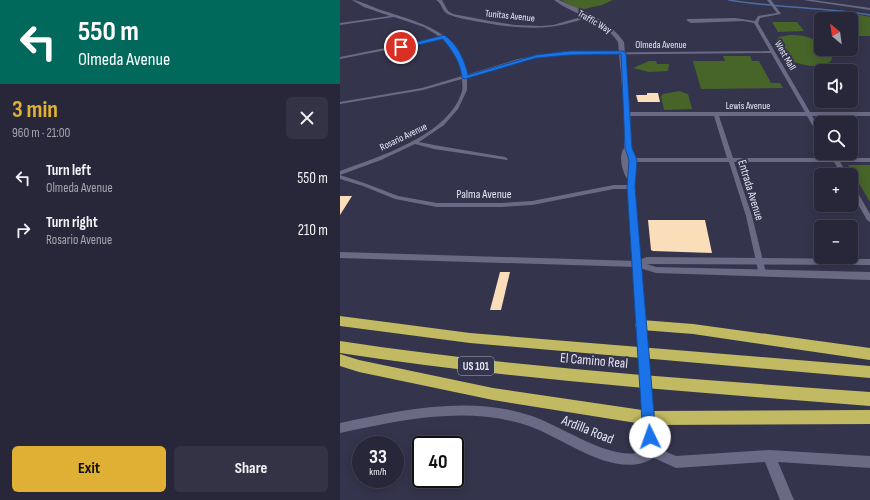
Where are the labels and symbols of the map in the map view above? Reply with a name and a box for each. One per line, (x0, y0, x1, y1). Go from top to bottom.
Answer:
street label: Tunitas Avenue (484, 7, 535, 25)
street label: Traffic Way (575, 7, 614, 36)
north arrow (814, 12, 858, 56)
pin (384, 30, 418, 64)
street label: Olmeda Avenue (635, 39, 687, 51)
street label: West Mall (772, 39, 798, 73)
street label: Lewis Avenue (726, 100, 770, 112)
street label: Rosario Avenue (378, 120, 429, 153)
street label: Entrada Avenue (734, 158, 767, 222)
street label: Palma Avenue (456, 187, 512, 202)
street label: El Camino Real (559, 349, 629, 372)
road number: US 101 (458, 357, 494, 375)
street label: Ardilla Road (558, 411, 616, 448)
position arrow (629, 416, 671, 458)
speed limit sign: 40 (412, 436, 464, 488)

